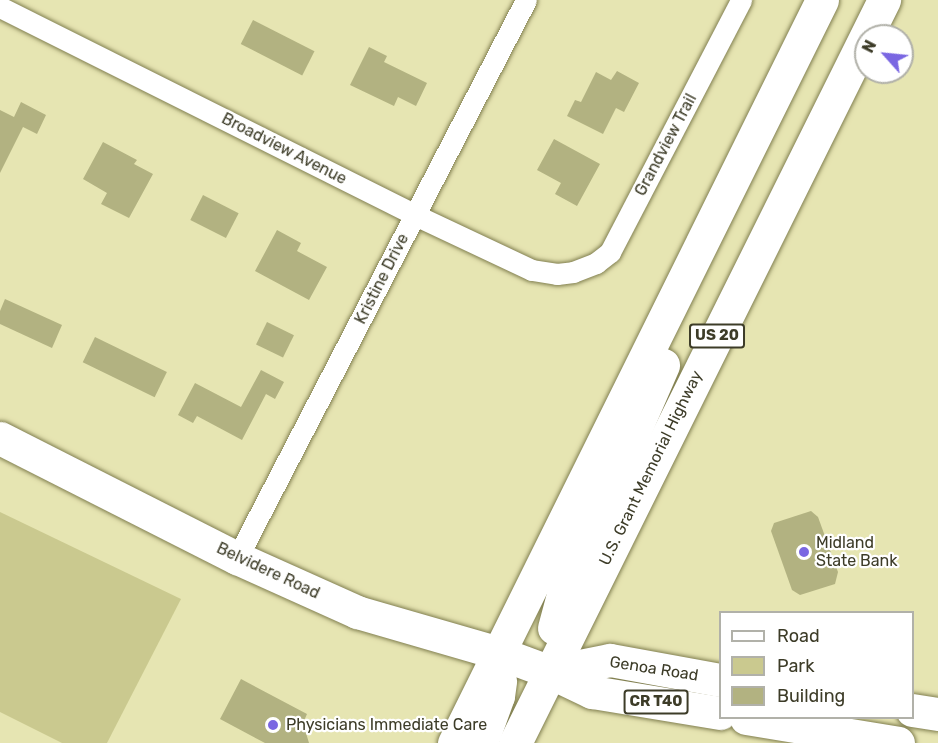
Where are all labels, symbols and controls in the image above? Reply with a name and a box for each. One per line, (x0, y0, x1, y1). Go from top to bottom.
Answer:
north arrow (854, 24, 914, 84)
text: N (858, 37, 880, 56)
street label: Grandview Trail (631, 90, 701, 200)
street label: Broadview Avenue (218, 109, 350, 189)
street label: Kristine Drive (351, 231, 413, 327)
road number: US 20 (688, 324, 746, 348)
street label: U.S. Grant Memorial Highway (595, 367, 707, 569)
place label: Midland State Bank (816, 533, 898, 571)
street label: Belvidere Road (213, 539, 323, 603)
marker: Midland State Bank (797, 545, 811, 559)
legend (719, 611, 914, 719)
text: Road (777, 625, 820, 647)
street label: Genoa Road (608, 653, 700, 685)
text: Park (777, 655, 814, 677)
text: Building (777, 685, 845, 707)
road number: CR T40 (623, 690, 689, 714)
place label: Physicians Immediate Care (286, 715, 487, 735)
marker: Physicians Immediate Care (264, 716, 282, 734)

